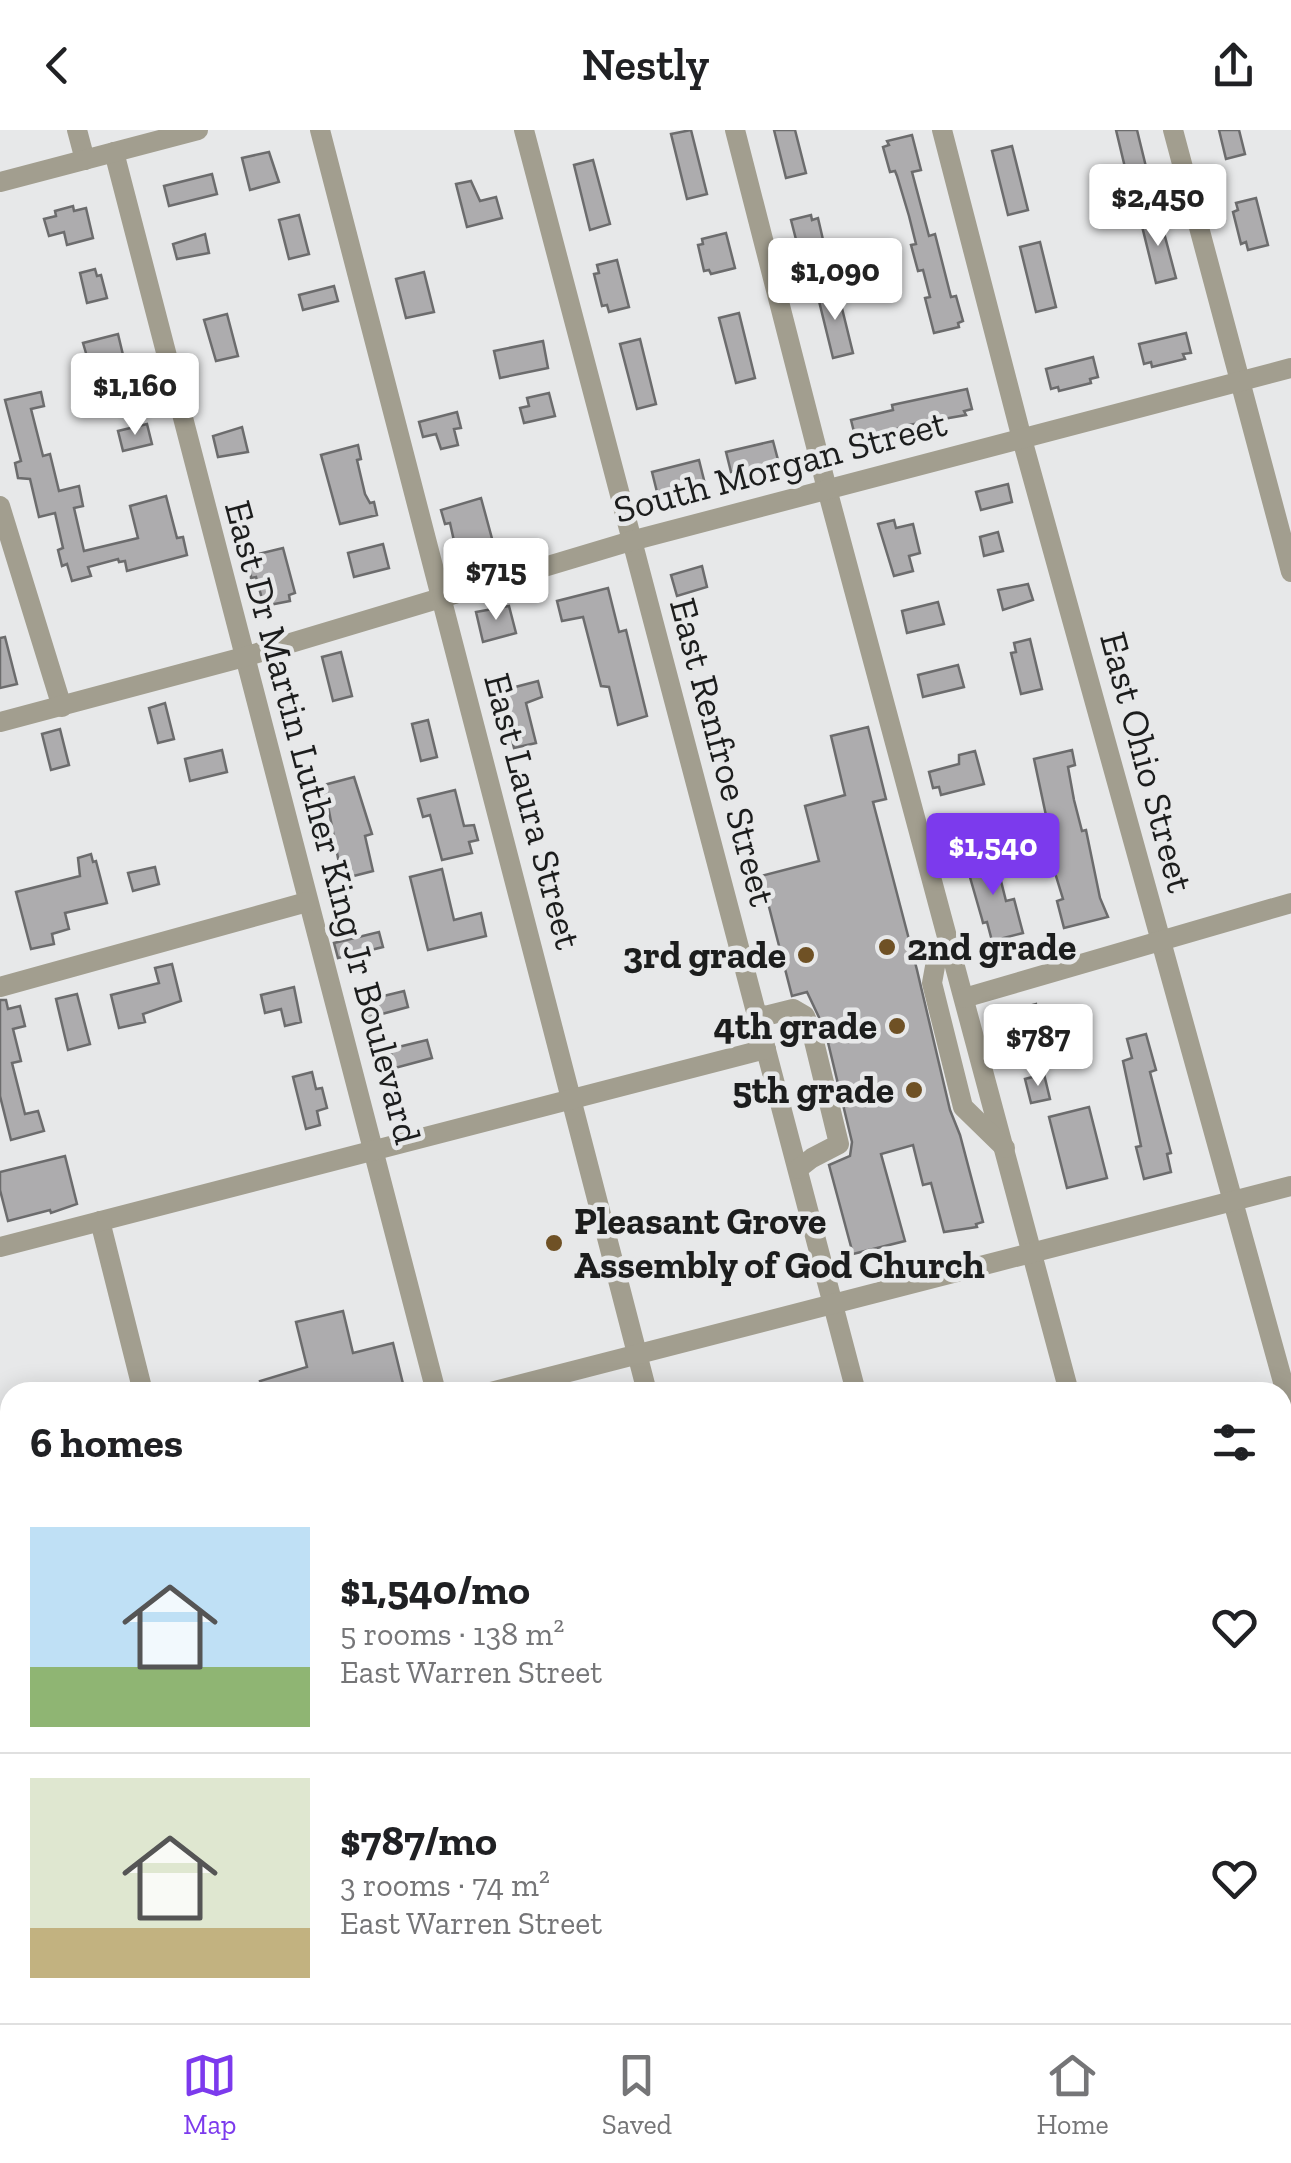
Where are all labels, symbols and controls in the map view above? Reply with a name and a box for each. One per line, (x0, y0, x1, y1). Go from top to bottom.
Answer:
icon: back (30, 38, 85, 93)
text: Nestly (582, 38, 709, 92)
icon: share (1206, 38, 1261, 93)
pin: $2,450 (1077, 164, 1239, 249)
text: $2,450 (1111, 177, 1205, 215)
pin: $1,090 (754, 238, 916, 323)
text: $1,090 (790, 251, 880, 289)
pin: $1,160 (54, 353, 216, 438)
text: $1,160 (93, 366, 177, 404)
street label: South Morgan Street (609, 399, 951, 533)
street label: East Dr Martin Luther King Jr Boulevard (215, 495, 431, 1149)
pin: $715 (437, 538, 555, 623)
text: $715 (465, 551, 527, 589)
street label: East Renfroe Street (660, 593, 786, 911)
street label: East Ohio Street (1090, 627, 1204, 897)
street label: East Laura Street (474, 668, 592, 954)
pin: $1,540 (912, 813, 1074, 898)
text: $1,540 (948, 826, 1038, 864)
place label: 2nd grade (907, 924, 1076, 970)
place label: 3rd grade (623, 932, 786, 978)
marker: 2nd grade (876, 936, 898, 958)
marker: 3rd grade (795, 944, 817, 966)
place label: 4th grade (713, 1003, 877, 1049)
pin: $787 (979, 1004, 1097, 1089)
marker: 4th grade (886, 1015, 908, 1037)
text: $787 (1006, 1017, 1070, 1055)
place label: 5th grade (732, 1067, 894, 1113)
marker: 5th grade (903, 1079, 925, 1101)
place label: Pleasant Grove Assembly of God Church (574, 1198, 985, 1288)
marker: Pleasant Grove Assembly of God Church (543, 1232, 565, 1254)
icon: filters (1207, 1415, 1262, 1470)
text: 6 homes (30, 1417, 183, 1468)
text: $1,540/mo (340, 1564, 530, 1615)
icon: home (110, 1567, 230, 1687)
icon: heart (1207, 1600, 1262, 1655)
text: 5 rooms · 138 m² (340, 1615, 564, 1653)
text: East Warren Street (340, 1653, 602, 1691)
text: $787/mo (340, 1815, 497, 1866)
icon: home (110, 1818, 230, 1938)
icon: heart (1207, 1851, 1262, 1906)
text: 3 rooms · 74 m² (340, 1866, 550, 1904)
text: East Warren Street (340, 1904, 602, 1942)
tab: Map (182, 2048, 237, 2141)
tab: Saved (602, 2048, 672, 2141)
tab: Home (1037, 2048, 1109, 2141)

